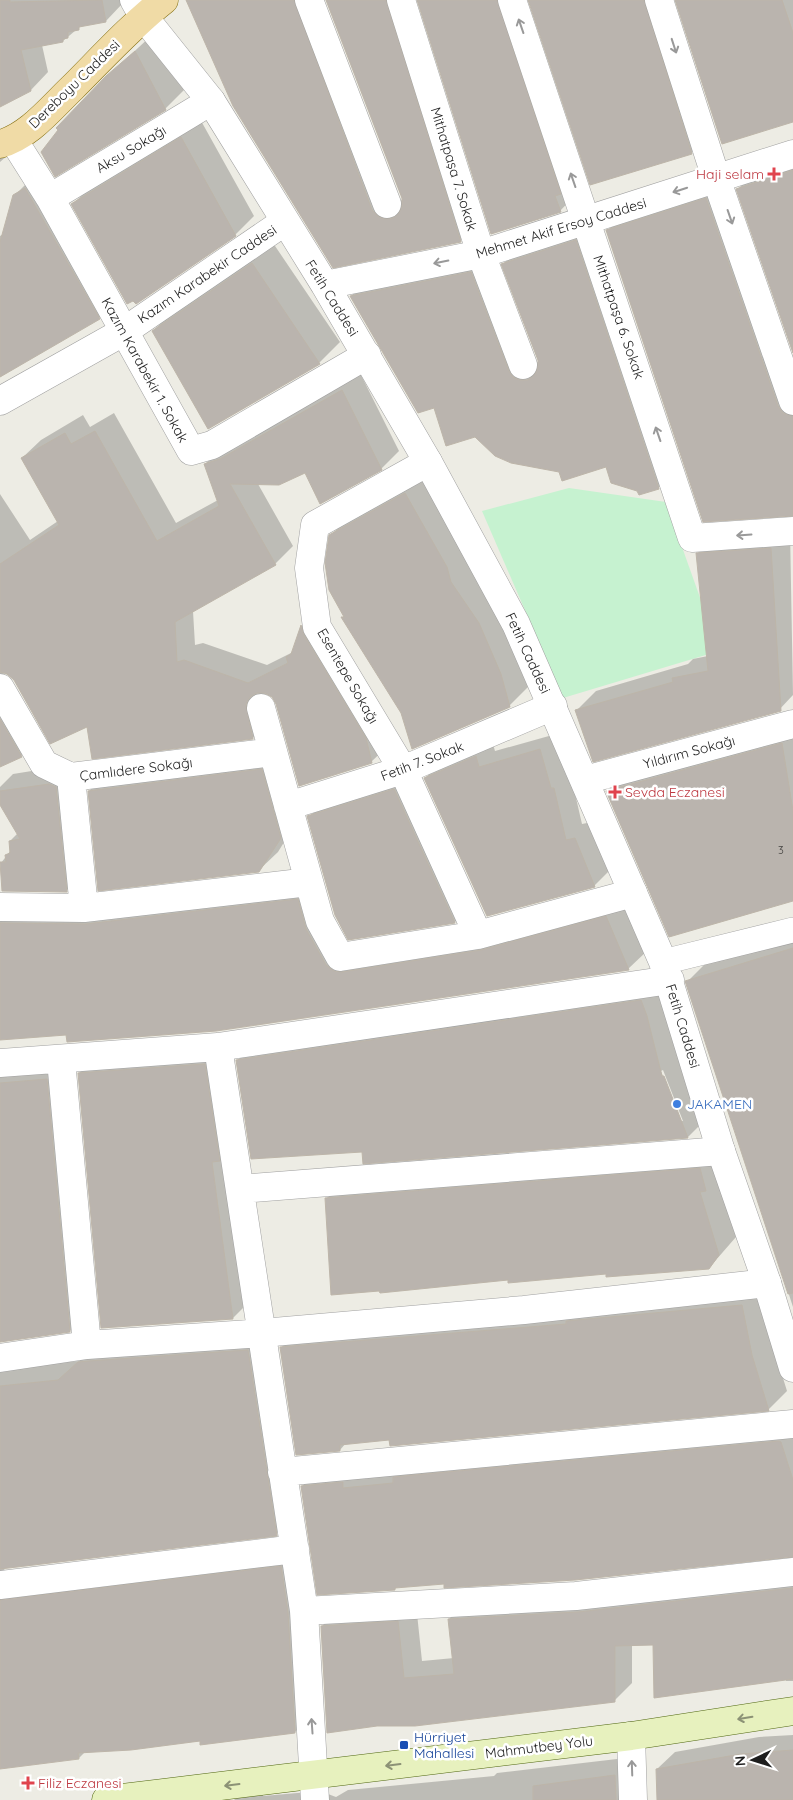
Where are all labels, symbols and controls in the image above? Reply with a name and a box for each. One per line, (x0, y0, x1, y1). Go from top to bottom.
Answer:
one-way arrow (516, 19, 525, 34)
street label: Dereboyu Caddesi (25, 36, 123, 132)
one-way arrow (670, 38, 679, 54)
street label: Mithatpaşa 7. Sokak (427, 105, 481, 233)
street label: Aksu Sokağı (93, 121, 169, 177)
place label: Haji selam (696, 165, 764, 183)
marker: Haji selam (768, 168, 780, 180)
one-way arrow (568, 173, 577, 188)
one-way arrow (673, 186, 688, 195)
street label: Mehmet Akif Ersoy Caddesi (474, 193, 648, 263)
one-way arrow (726, 209, 735, 225)
street label: Kazım Karabekir Caddesi (134, 221, 280, 327)
street label: Mithatpaşa 6. Sokak (589, 253, 649, 381)
street label: Fetih Caddesi (301, 256, 363, 340)
one-way arrow (433, 258, 449, 267)
street label: Kazım Karabekir 1. Sokak (98, 294, 192, 446)
one-way arrow (653, 426, 662, 442)
one-way arrow (737, 530, 753, 539)
street label: Fetih Caddesi (501, 610, 555, 696)
street label: Esentepe Sokağı (313, 625, 383, 727)
street label: Yıldırım Sokağı (641, 731, 737, 773)
street label: Fetih 7. Sokak (378, 737, 466, 785)
street label: Çamlıdere Sokağı (78, 753, 194, 785)
place label: Sevda Eczanesi (625, 783, 725, 801)
marker: Sevda Eczanesi (609, 786, 621, 798)
house number: 3 (778, 843, 784, 857)
street label: Fetih Caddesi (662, 982, 704, 1070)
place label: JAKAMEN (687, 1095, 752, 1113)
marker: JAKAMEN (671, 1098, 683, 1110)
one-way arrow (737, 1714, 753, 1724)
one-way arrow (307, 1718, 317, 1734)
place label: Hürriyet Mahallesi (414, 1728, 474, 1762)
street label: Mahmutbey Yolu (484, 1731, 594, 1763)
north arrow (728, 1735, 778, 1785)
marker: Hürriyet Mahallesi (398, 1739, 410, 1751)
text: N (731, 1755, 749, 1767)
one-way arrow (385, 1760, 401, 1770)
one-way arrow (627, 1760, 637, 1776)
place label: Filiz Eczanesi (38, 1774, 122, 1792)
marker: Filiz Eczanesi (22, 1777, 34, 1789)
one-way arrow (224, 1780, 240, 1790)

